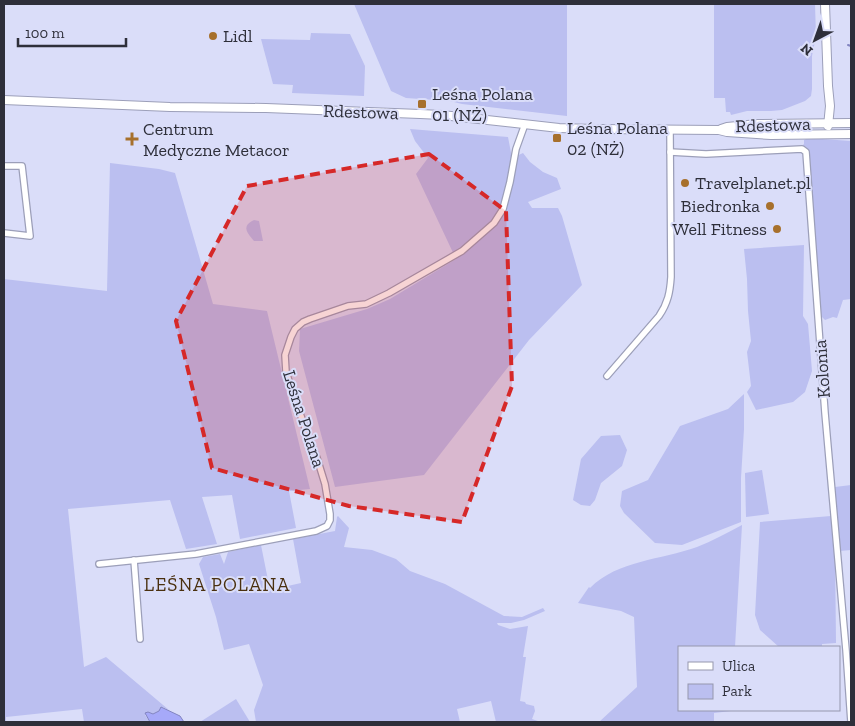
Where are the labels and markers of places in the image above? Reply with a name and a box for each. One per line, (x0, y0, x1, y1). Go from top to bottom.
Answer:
place label: Lidl (223, 25, 253, 47)
marker: Lidl (207, 30, 219, 42)
place label: Leśna Polana 01 (NŻ) (432, 83, 533, 126)
marker: Leśna Polana 01 (NŻ) (416, 98, 428, 110)
place label: Leśna Polana 02 (NŻ) (567, 117, 668, 160)
place label: Centrum Medyczne Metacor (143, 118, 290, 161)
marker: Centrum Medyczne Metacor (125, 132, 139, 146)
marker: Leśna Polana 02 (NŻ) (551, 132, 563, 144)
place label: Travelplanet.pl (695, 172, 811, 194)
marker: Travelplanet.pl (679, 177, 691, 189)
place label: Biedronka (681, 195, 760, 217)
marker: Biedronka (764, 200, 776, 212)
place label: Well Fitness (673, 218, 767, 240)
marker: Well Fitness (771, 223, 783, 235)

